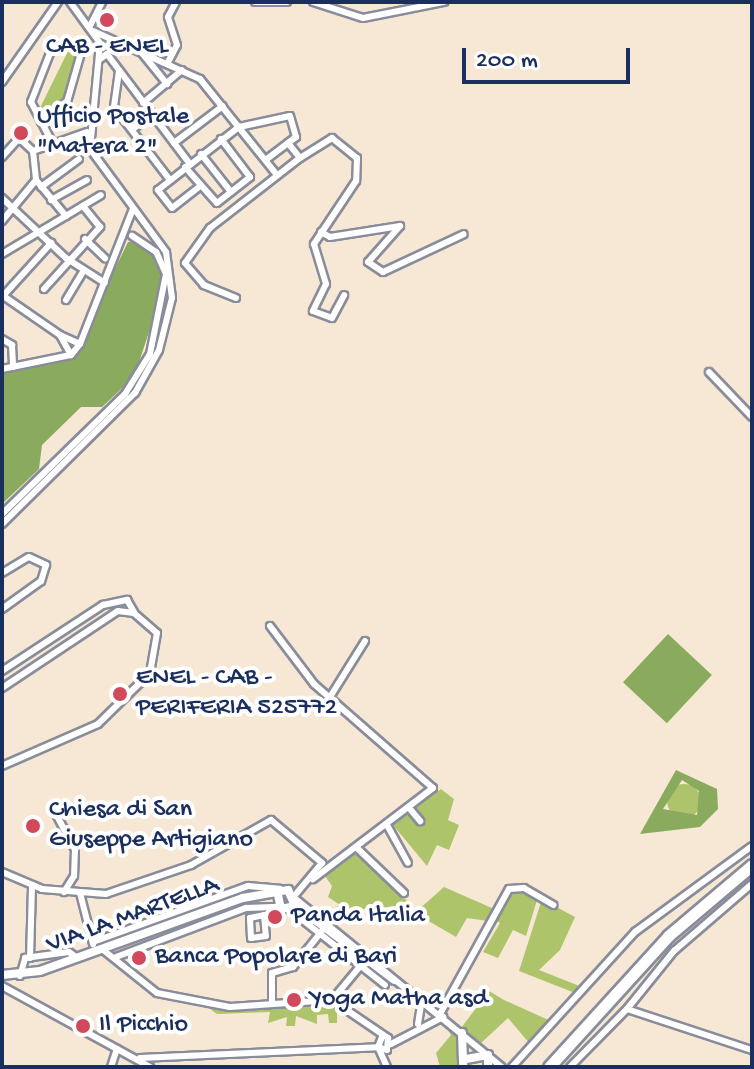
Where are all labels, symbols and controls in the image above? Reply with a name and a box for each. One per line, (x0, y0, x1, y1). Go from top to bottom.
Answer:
marker: CAB - ENEL (98, 11, 116, 29)
place label: CAB - ENEL (46, 32, 168, 64)
scale bar (466, 32, 634, 82)
text: 200 m (476, 47, 538, 76)
place label: Ufficio Postale "Matera 2" (37, 102, 189, 164)
marker: Ufficio Postale "Matera 2" (12, 124, 30, 142)
place label: ENEL - CAB - PERIFERIA 525772 (136, 663, 337, 724)
marker: ENEL - CAB - PERIFERIA 525772 (111, 685, 129, 703)
place label: Chiesa di San Giuseppe Artigiano (49, 795, 253, 856)
marker: Chiesa di San Giuseppe Artigiano (24, 817, 42, 835)
street label: VIA LA MARTELLA (43, 870, 223, 962)
place label: Panda Italia (291, 901, 425, 933)
marker: Panda Italia (266, 908, 284, 926)
place label: Banca Popolare di Bari (155, 942, 397, 974)
marker: Banca Popolare di Bari (130, 949, 148, 967)
place label: Yoga Matha asd (310, 984, 488, 1016)
marker: Yoga Matha asd (285, 991, 303, 1009)
place label: Il Picchio (99, 1010, 188, 1042)
marker: Il Picchio (74, 1017, 92, 1035)

